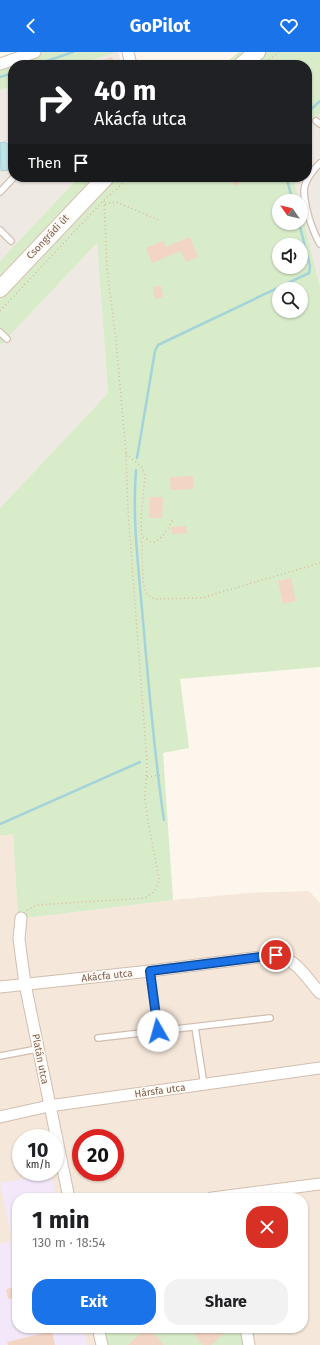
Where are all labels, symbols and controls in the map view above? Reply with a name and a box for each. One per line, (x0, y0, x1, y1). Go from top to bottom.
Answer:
icon: back (20, 15, 42, 37)
text: GoPilot (130, 15, 190, 37)
icon: heart (278, 15, 300, 37)
text: 40 m (94, 74, 157, 107)
icon: right (28, 76, 80, 128)
text: Akácfa utca (94, 108, 187, 130)
icon: arrive (70, 152, 92, 174)
text: Then (28, 154, 62, 172)
north arrow (272, 194, 308, 230)
map controls (272, 194, 308, 318)
street label: Csongrádi út (23, 211, 72, 262)
button: sound (272, 238, 308, 274)
button: search (272, 282, 308, 318)
pin (259, 938, 293, 972)
icon: arrive (265, 944, 287, 966)
street label: Akácfa utca (81, 967, 133, 985)
position arrow (137, 1010, 179, 1052)
street label: Platán utca (29, 1033, 51, 1085)
street label: Hársfa utca (134, 1081, 186, 1101)
speed limit sign: 20 (72, 1129, 124, 1181)
text: 10 (28, 1138, 48, 1162)
text: km/h (26, 1159, 50, 1171)
text: 1 min (32, 1206, 90, 1234)
button: close (246, 1206, 288, 1248)
text: 130 m · 18:54 (32, 1235, 105, 1250)
button: Exit (32, 1279, 156, 1325)
button: Share (164, 1279, 288, 1325)

